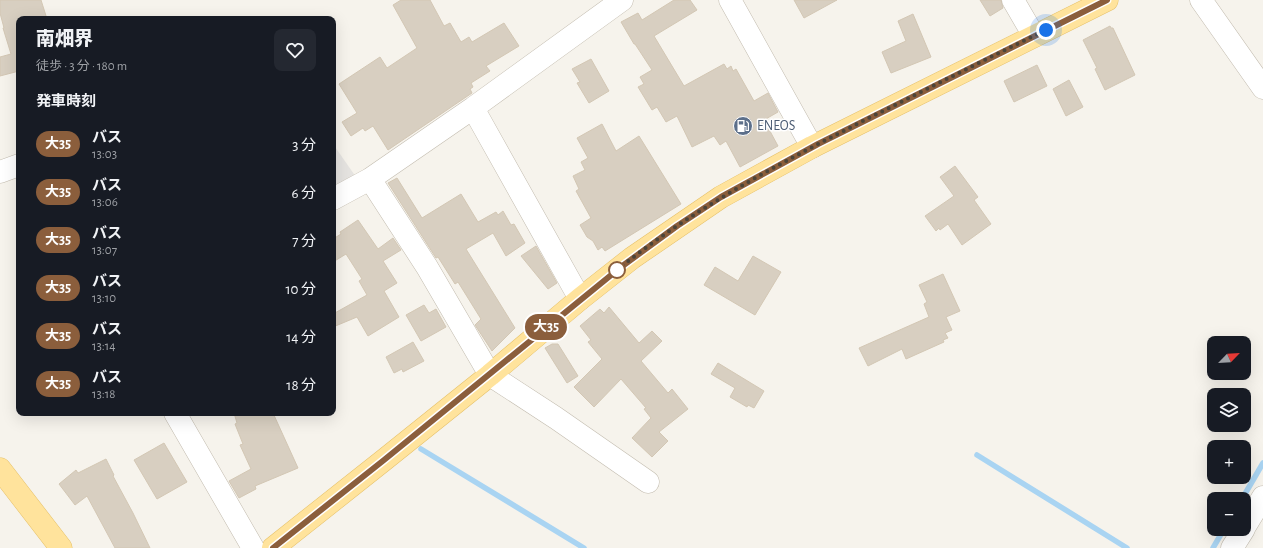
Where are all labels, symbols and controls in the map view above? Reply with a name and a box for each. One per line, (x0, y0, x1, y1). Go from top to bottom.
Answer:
your location (1036, 20, 1056, 40)
button: heart (274, 29, 316, 71)
text: 南畑界 (36, 30, 93, 49)
text: 徒歩 · 3 分 · 180 m (36, 60, 127, 73)
text: 発車時刻 (36, 94, 96, 109)
fuel station icon: ENEOS (732, 115, 754, 137)
place label: ENEOS (757, 119, 795, 133)
text: バス (92, 130, 122, 145)
text: 大35 (45, 137, 71, 151)
text: 3 分 (292, 138, 316, 153)
text: 13:03 (92, 148, 117, 161)
text: バス (92, 178, 122, 193)
text: 大35 (45, 185, 71, 199)
text: 6 分 (291, 186, 316, 201)
text: 13:06 (92, 196, 118, 209)
text: バス (92, 226, 122, 241)
text: 大35 (45, 233, 71, 247)
text: 7 分 (292, 234, 316, 249)
text: 13:07 (92, 244, 117, 257)
unlabelled marker (608, 261, 626, 279)
text: バス (92, 274, 122, 289)
text: 大35 (45, 281, 71, 295)
text: 10 分 (285, 282, 316, 297)
text: 13:10 (92, 292, 116, 305)
line badge: 大35 (523, 314, 569, 340)
text: 大35 (533, 320, 559, 334)
text: バス (92, 322, 122, 337)
text: 大35 (45, 329, 71, 343)
text: 14 分 (286, 330, 316, 345)
north arrow (1207, 336, 1251, 380)
map controls (1207, 336, 1251, 536)
text: 13:14 (92, 340, 116, 353)
text: バス (92, 370, 122, 385)
text: 大35 (45, 377, 71, 391)
text: 18 分 (286, 378, 316, 393)
text: 13:18 (92, 388, 115, 401)
button: layers (1207, 388, 1251, 432)
button: + (1207, 440, 1251, 484)
button: − (1207, 492, 1251, 536)

